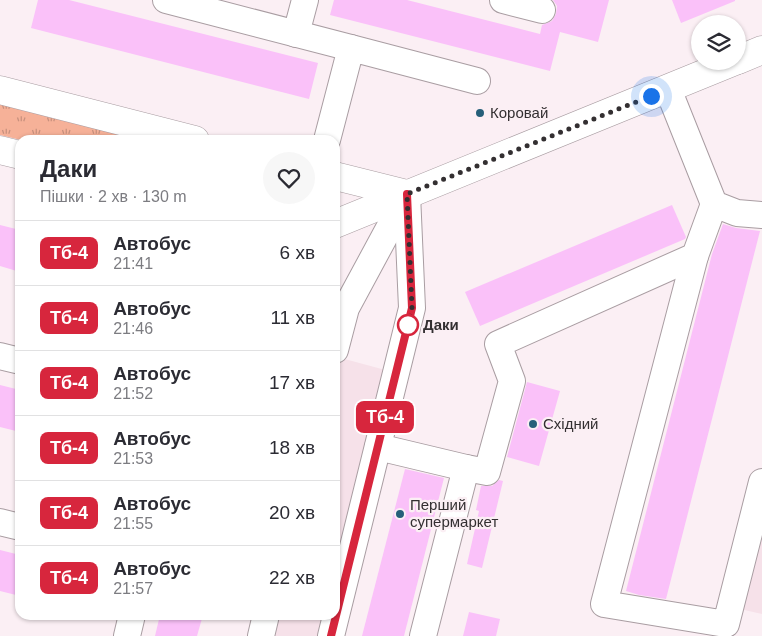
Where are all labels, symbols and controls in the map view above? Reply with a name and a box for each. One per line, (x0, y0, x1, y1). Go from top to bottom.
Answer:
map controls (691, 15, 746, 70)
button: layers (691, 15, 746, 70)
your location (639, 84, 664, 109)
place label: Коровай (490, 104, 548, 121)
marker: Коровай (474, 107, 486, 119)
button: heart (263, 152, 315, 204)
text: Даки (40, 155, 97, 182)
text: Пішки · 2 хв · 130 m (40, 188, 187, 205)
text: Автобус (113, 233, 191, 254)
text: 6 хв (280, 242, 315, 263)
text: Тб-4 (50, 243, 88, 263)
text: 21:41 (113, 255, 153, 272)
text: Автобус (113, 298, 191, 319)
text: 11 хв (270, 307, 315, 328)
text: Тб-4 (50, 308, 88, 328)
marker: Даки (397, 314, 419, 336)
place label: Даки (423, 316, 459, 333)
text: 21:46 (113, 320, 153, 337)
text: Автобус (113, 363, 191, 384)
text: 17 хв (269, 372, 315, 393)
text: Тб-4 (50, 373, 88, 393)
text: 21:52 (113, 385, 153, 402)
line badge: Тб-4 (350, 401, 420, 433)
text: Тб-4 (366, 407, 404, 427)
place label: Східний (543, 415, 598, 432)
marker: Східний (527, 418, 539, 430)
text: Автобус (113, 428, 191, 449)
text: 18 хв (269, 437, 315, 458)
text: Тб-4 (50, 438, 88, 458)
text: 21:53 (113, 450, 153, 467)
text: Автобус (113, 493, 191, 514)
place label: Перший супермаркет (410, 496, 498, 530)
text: 20 хв (269, 502, 315, 523)
text: Тб-4 (50, 503, 88, 523)
marker: Перший супермаркет (394, 508, 406, 520)
text: 21:55 (113, 515, 153, 532)
text: Автобус (113, 558, 191, 579)
text: 22 хв (269, 567, 315, 588)
text: Тб-4 (50, 568, 88, 588)
text: 21:57 (113, 580, 153, 597)

